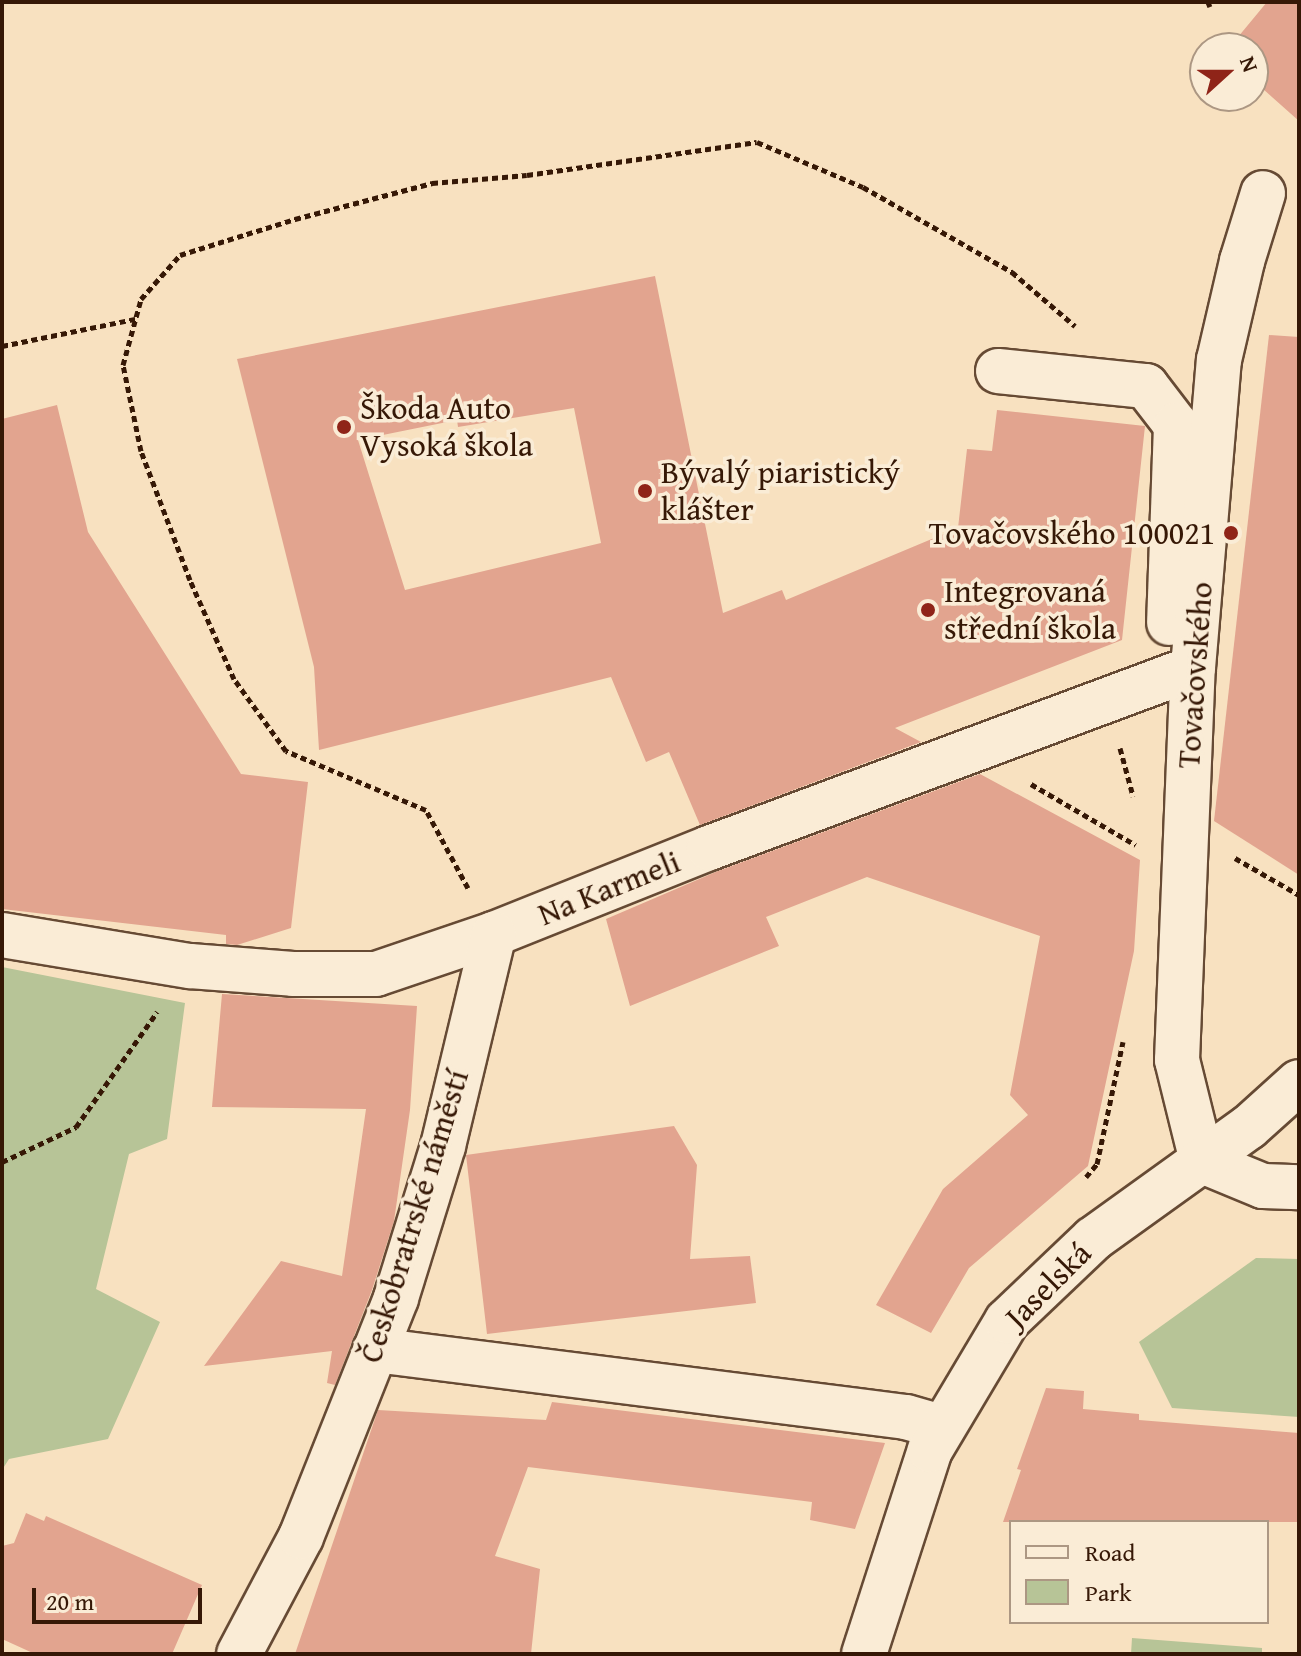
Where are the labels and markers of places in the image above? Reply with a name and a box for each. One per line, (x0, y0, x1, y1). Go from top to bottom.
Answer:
place label: Škoda Auto Vysoká škola (360, 390, 533, 465)
marker: Škoda Auto Vysoká škola (335, 418, 353, 436)
place label: Bývalý piaristický klášter (661, 454, 900, 529)
marker: Bývalý piaristický klášter (636, 482, 654, 500)
place label: Tovačovského 100021 (929, 514, 1215, 552)
marker: Tovačovského 100021 (1222, 524, 1240, 542)
place label: Integrovaná střední škola (944, 573, 1116, 648)
marker: Integrovaná střední škola (919, 601, 937, 619)

